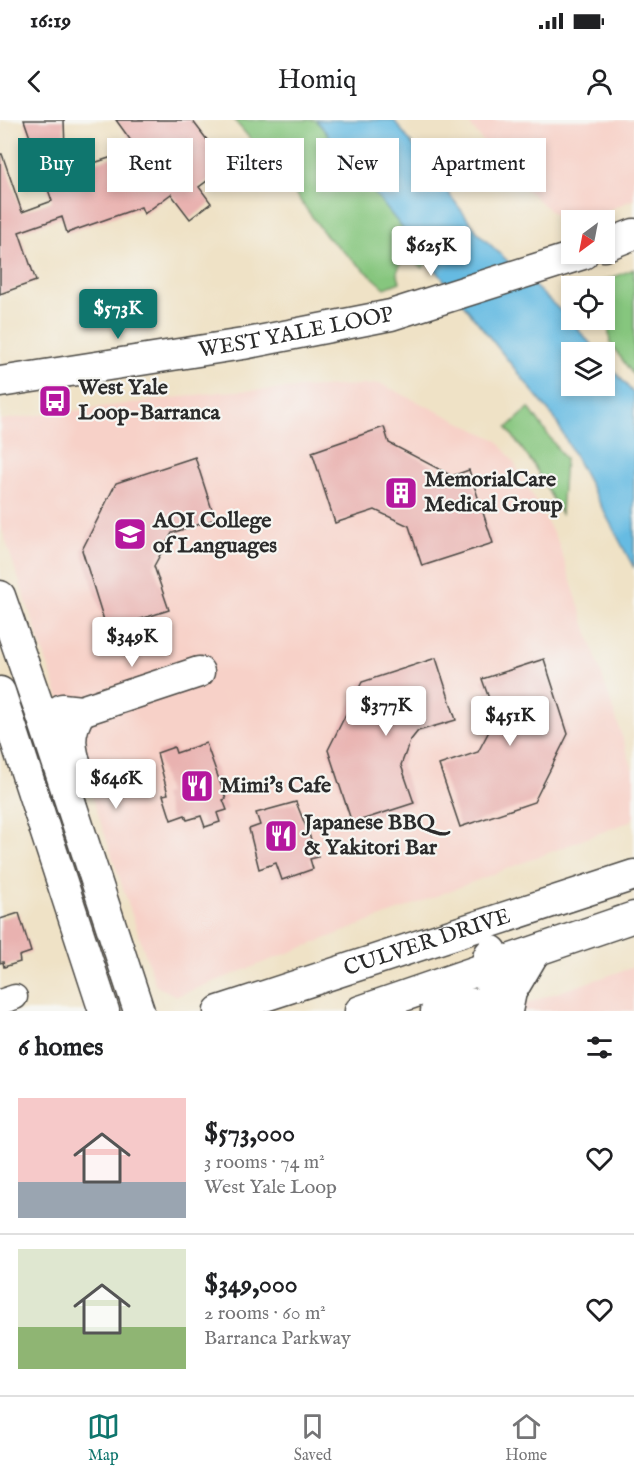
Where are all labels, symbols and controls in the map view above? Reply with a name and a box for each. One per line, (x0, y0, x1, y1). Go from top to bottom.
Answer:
text: 16:19 (30, 7, 71, 35)
text: Homiq (278, 64, 356, 98)
icon: back (18, 65, 51, 98)
icon: person (583, 65, 616, 98)
chip: Buy (18, 138, 95, 192)
chip: Rent (107, 138, 193, 192)
chip: Filters (205, 138, 304, 192)
chip: New (316, 138, 399, 192)
chip: Apartment (411, 138, 546, 192)
north arrow (561, 210, 615, 264)
map controls (561, 210, 615, 396)
pin: $625K (389, 226, 473, 277)
text: $625K (406, 233, 456, 258)
button: locate (561, 276, 615, 330)
pin: $573K (76, 289, 160, 340)
text: $573K (93, 296, 143, 321)
street label: WEST YALE LOOP (196, 301, 396, 365)
button: layers (561, 342, 615, 396)
place label: West Yale Loop-Barranca (77, 374, 221, 427)
bus stop icon: West Yale Loop-Barranca (37, 383, 73, 419)
place label: MemorialCare Medical Group (424, 466, 563, 519)
building icon: MemorialCare Medical Group (383, 475, 419, 511)
place label: AOI College of Languages (152, 507, 277, 560)
school or university icon: AOI College of Languages (112, 516, 148, 552)
pin: $349K (90, 617, 174, 668)
text: $349K (106, 624, 158, 649)
pin: $377K (344, 686, 428, 737)
text: $377K (360, 693, 412, 718)
pin: $451K (468, 696, 552, 747)
text: $451K (485, 703, 535, 728)
pin: $646K (74, 759, 158, 810)
text: $646K (90, 766, 142, 791)
restaurant icon: Mimi's Cafe (179, 768, 215, 804)
place label: Mimi's Cafe (220, 772, 331, 800)
place label: Japanese BBQ & Yakitori Bar (301, 809, 451, 862)
restaurant icon: Japanese BBQ & Yakitori Bar (263, 818, 299, 854)
street label: CULVER DRIVE (340, 902, 514, 983)
text: 6 homes (18, 1031, 103, 1064)
icon: filters (583, 1031, 616, 1064)
text: $573,000 (204, 1117, 295, 1150)
icon: home (66, 1122, 138, 1194)
icon: heart (583, 1142, 616, 1175)
text: 3 rooms · 74 m² (204, 1150, 325, 1175)
text: West Yale Loop (204, 1175, 337, 1200)
text: $349,000 (204, 1268, 297, 1301)
icon: home (66, 1273, 138, 1345)
icon: heart (583, 1293, 616, 1326)
text: 2 rooms · 60 m² (204, 1301, 326, 1326)
text: Barranca Parkway (204, 1326, 351, 1351)
tab: Map (87, 1410, 120, 1466)
tab: Saved (294, 1410, 332, 1466)
tab: Home (505, 1410, 547, 1466)

